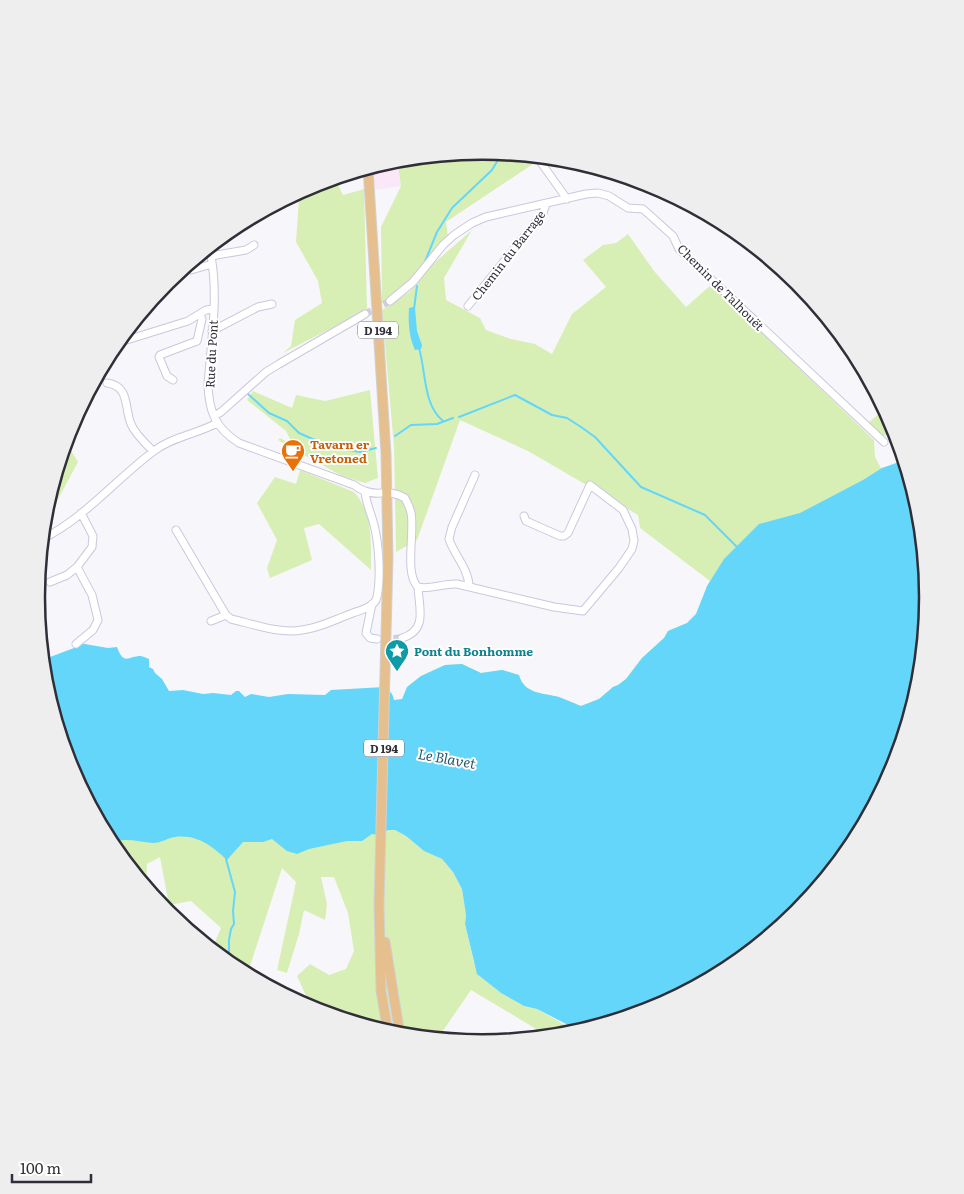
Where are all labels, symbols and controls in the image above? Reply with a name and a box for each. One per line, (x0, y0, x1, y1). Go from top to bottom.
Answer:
street label: Chemin du Barrage (467, 206, 549, 304)
street label: Chemin de Talhouët (674, 240, 768, 334)
street label: Rue du Pont (200, 319, 222, 388)
road number: D 194 (358, 322, 398, 338)
place label: Tavarn er Vretoned (310, 435, 370, 467)
cafe icon: Tavarn er Vretoned (280, 438, 306, 472)
place icon: Pont du Bonhomme (384, 638, 410, 672)
place label: Pont du Bonhomme (414, 642, 533, 660)
road number: D 194 (364, 740, 404, 756)
water label: Le Blavet (416, 743, 478, 773)
scale bar (12, 1152, 91, 1184)
text: 100 m (20, 1156, 61, 1179)

